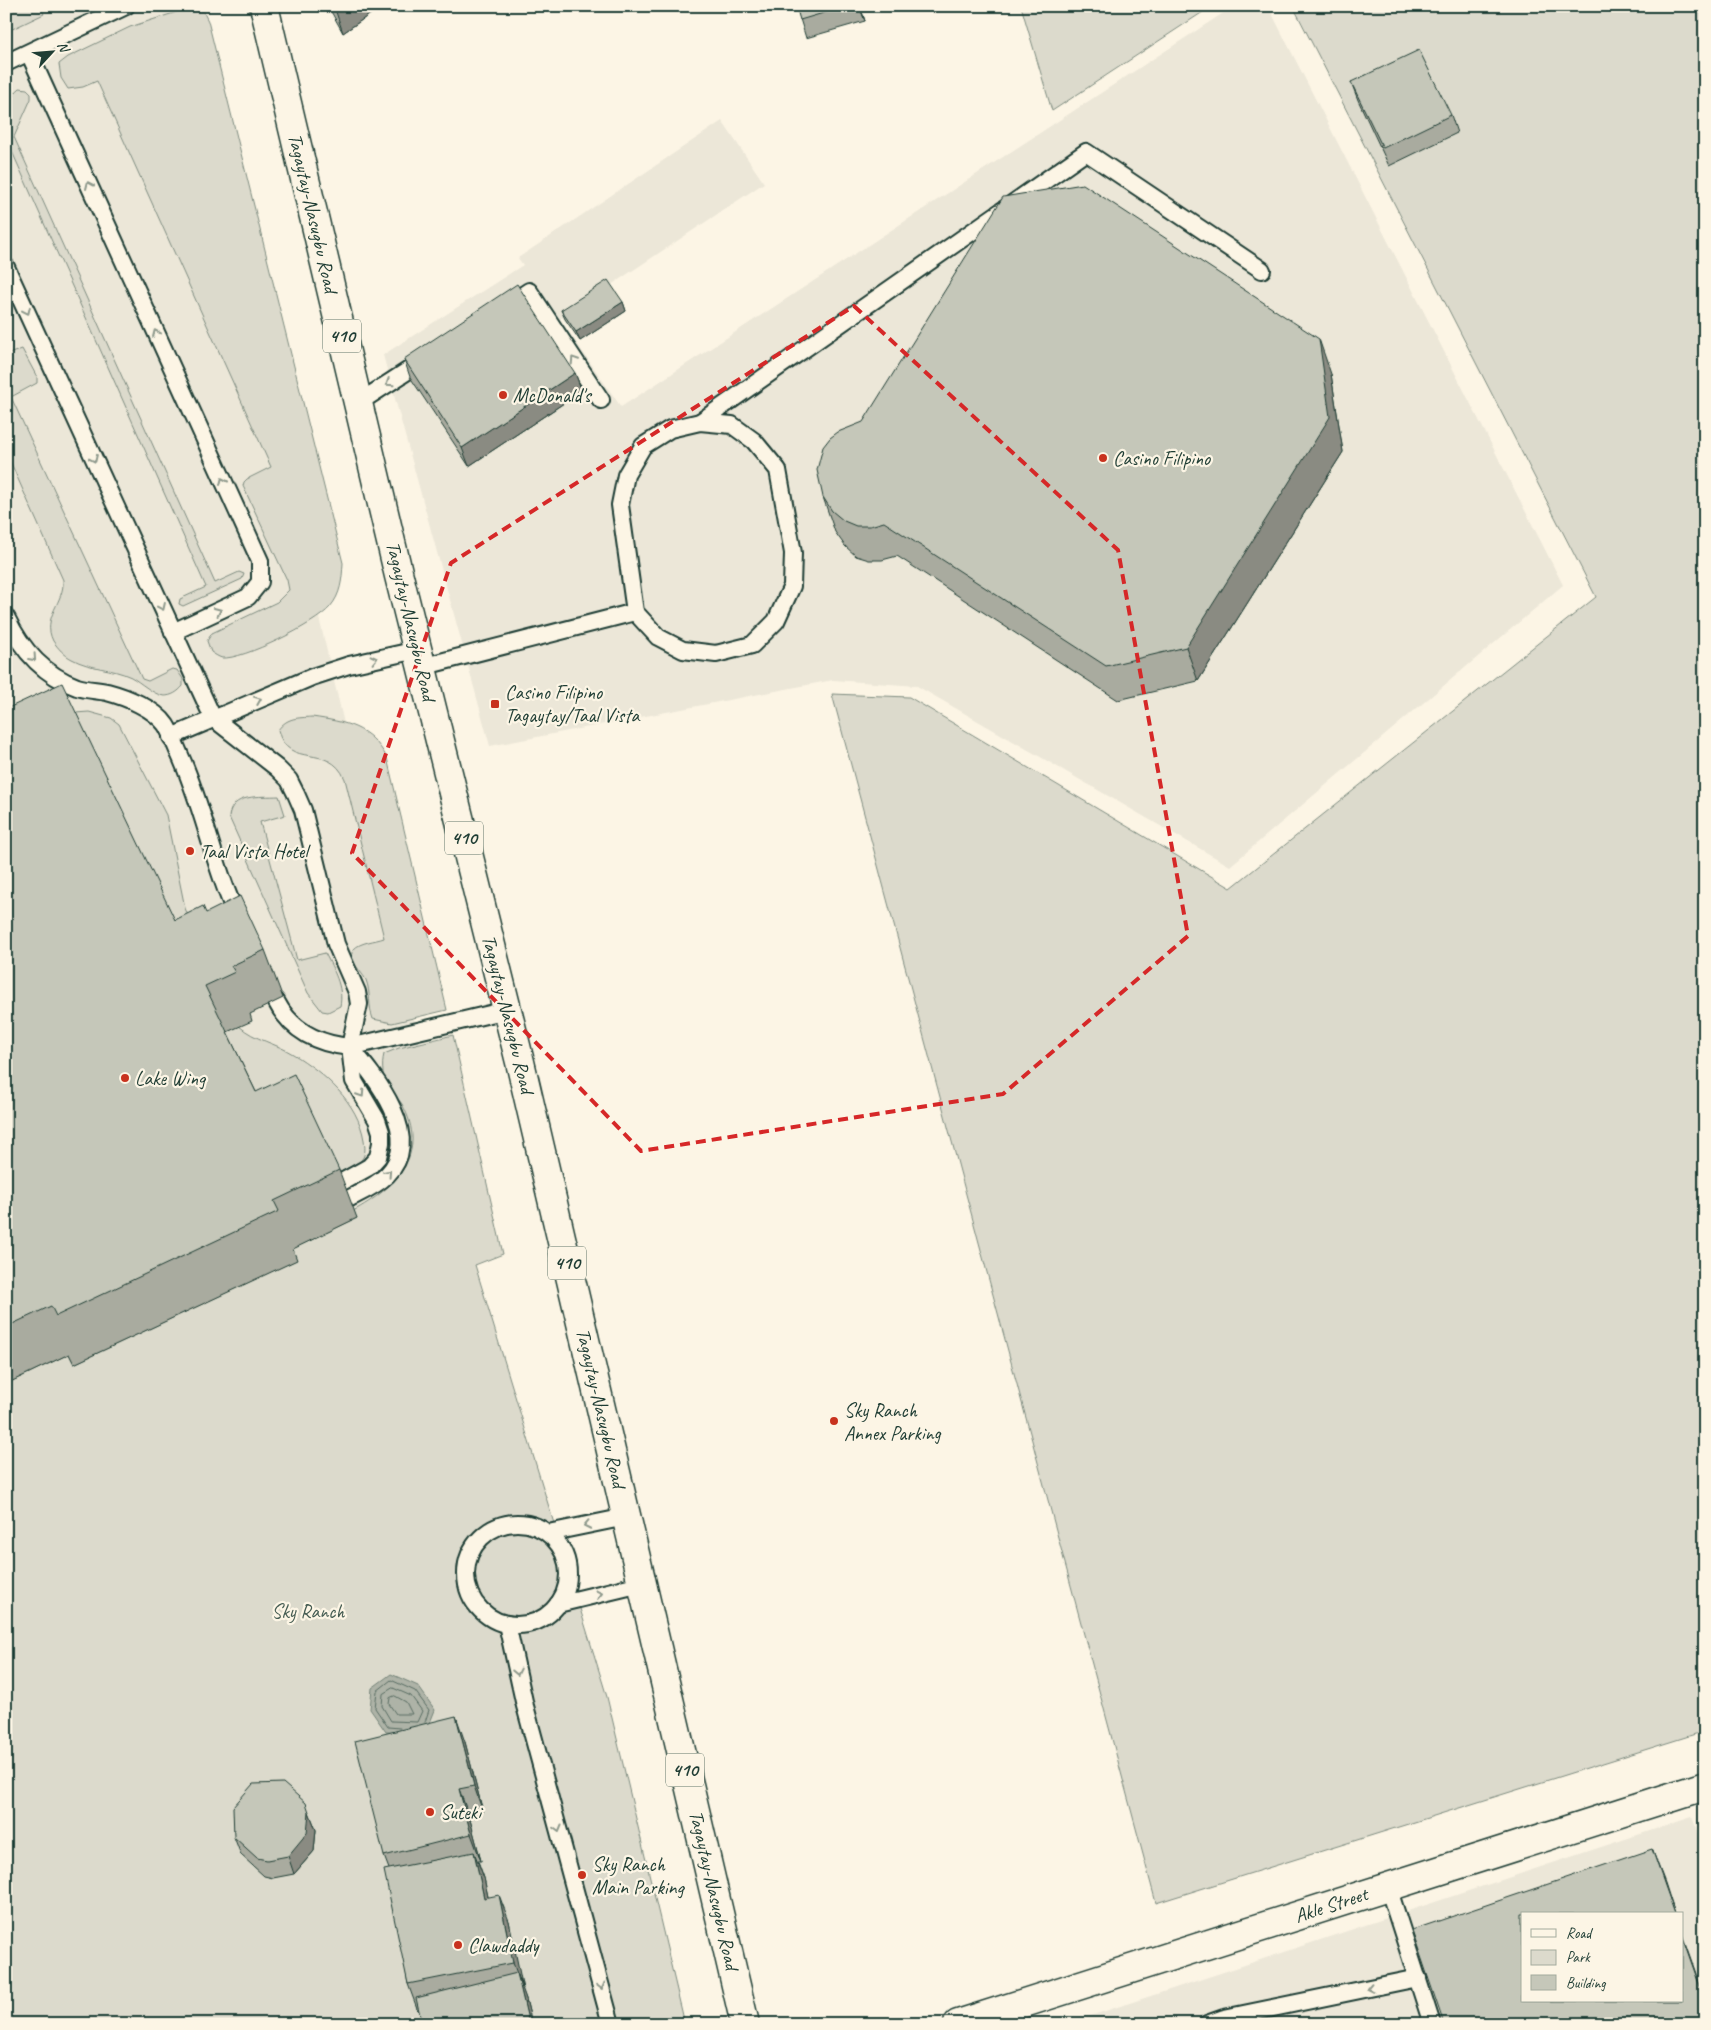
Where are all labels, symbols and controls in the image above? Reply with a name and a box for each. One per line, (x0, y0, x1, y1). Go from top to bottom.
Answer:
north arrow (28, 28, 78, 78)
text: N (54, 39, 74, 56)
street label: Tagaytay-Nasugbu Road (283, 131, 344, 298)
one-way arrow (84, 181, 95, 190)
one-way arrow (20, 306, 31, 315)
road number: 410 (323, 320, 361, 352)
one-way arrow (152, 329, 162, 338)
one-way arrow (571, 356, 580, 365)
one-way arrow (385, 376, 394, 386)
place label: McDonald's (513, 383, 593, 408)
marker: McDonald's (497, 389, 509, 401)
place label: Casino Filipino (1113, 446, 1211, 471)
marker: Casino Filipino (1097, 452, 1109, 464)
one-way arrow (88, 454, 98, 463)
one-way arrow (219, 477, 230, 486)
street label: Tagaytay-Nasugbu Road (381, 539, 442, 706)
one-way arrow (155, 602, 166, 611)
one-way arrow (212, 608, 221, 618)
one-way arrow (27, 652, 36, 661)
one-way arrow (369, 655, 378, 665)
place label: Casino Filipino Tagaytay/Taal Vista (505, 680, 641, 728)
one-way arrow (253, 695, 262, 706)
marker: Casino Filipino Tagaytay/Taal Vista (489, 698, 501, 710)
road number: 410 (445, 821, 483, 854)
place label: Taal Vista Hotel (200, 839, 311, 864)
marker: Taal Vista Hotel (184, 845, 196, 857)
street label: Tagaytay-Nasugbu Road (476, 932, 541, 1099)
place label: Lake Wing (135, 1066, 207, 1091)
marker: Lake Wing (119, 1072, 131, 1084)
one-way arrow (355, 1088, 365, 1097)
one-way arrow (382, 1170, 391, 1179)
road number: 410 (548, 1246, 586, 1280)
street label: Tagaytay-Nasugbu Road (571, 1326, 632, 1493)
place label: Sky Ranch Annex Parking (844, 1398, 942, 1446)
marker: Sky Ranch Annex Parking (828, 1415, 840, 1427)
one-way arrow (582, 1519, 591, 1530)
one-way arrow (595, 1589, 604, 1600)
park label: Sky Ranch (272, 1599, 345, 1624)
one-way arrow (511, 1667, 522, 1676)
road number: 410 (666, 1754, 704, 1786)
place label: Suteki (440, 1800, 483, 1825)
marker: Suteki (424, 1806, 436, 1818)
street label: Tagaytay-Nasugbu Road (684, 1808, 745, 1975)
one-way arrow (552, 1824, 563, 1833)
place label: Sky Ranch Main Parking (592, 1852, 686, 1900)
marker: Sky Ranch Main Parking (576, 1869, 588, 1881)
street label: Akle Street (1291, 1881, 1373, 1929)
legend (1521, 1912, 1684, 2002)
text: Road (1566, 1924, 1593, 1943)
place label: Clawdaddy (468, 1933, 541, 1958)
marker: Clawdaddy (452, 1939, 464, 1951)
text: Park (1566, 1948, 1591, 1967)
text: Building (1566, 1974, 1606, 1993)
one-way arrow (595, 1981, 605, 1989)
one-way arrow (1366, 1982, 1375, 1993)

